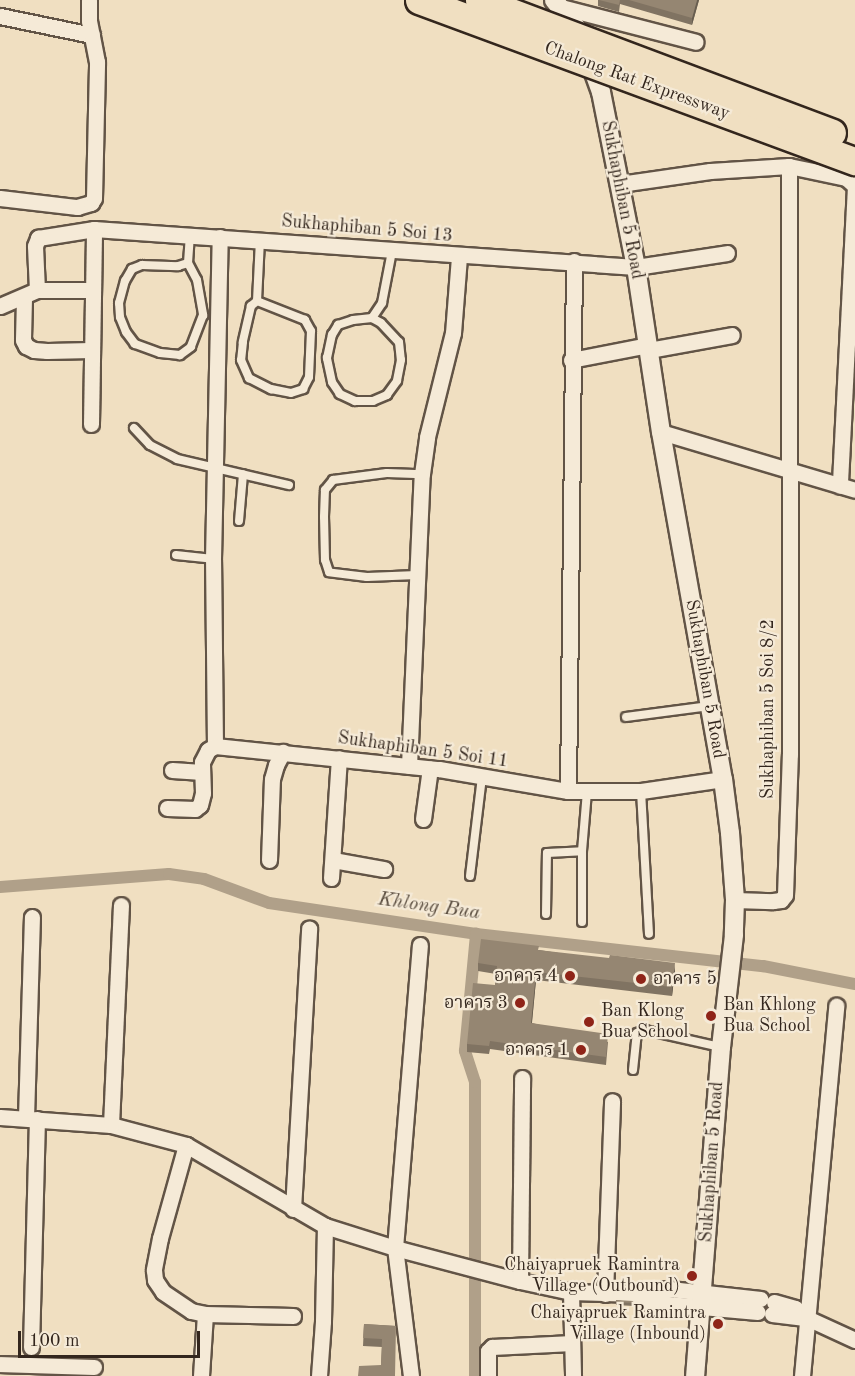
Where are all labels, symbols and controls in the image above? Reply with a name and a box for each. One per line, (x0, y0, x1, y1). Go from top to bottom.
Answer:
street label: Chalong Rat Expressway (541, 37, 733, 125)
street label: Sukhaphiban 5 Road (596, 119, 648, 281)
street label: Sukhaphiban 5 Soi 13 (280, 211, 454, 247)
street label: Sukhaphiban 5 Road (680, 598, 730, 760)
street label: Sukhaphiban 5 Soi 8/2 (757, 619, 779, 799)
street label: Sukhaphiban 5 Soi 11 (336, 727, 510, 773)
water label: Khlong Bua (376, 888, 482, 926)
place label: อาคาร 4 (494, 965, 558, 987)
place label: อาคาร 5 (653, 968, 717, 990)
marker: อาคาร 4 (563, 969, 577, 983)
marker: อาคาร 5 (634, 972, 648, 986)
place label: อาคาร 3 (444, 992, 508, 1014)
place label: Ban Khlong Bua School (723, 995, 816, 1038)
marker: อาคาร 3 (513, 996, 527, 1010)
place label: Ban Klong Bua School (601, 1001, 688, 1044)
marker: Ban Khlong Bua School (704, 1009, 718, 1023)
marker: Ban Klong Bua School (582, 1015, 596, 1029)
place label: อาคาร 1 (505, 1039, 569, 1061)
marker: อาคาร 1 (574, 1043, 588, 1057)
street label: Sukhaphiban 5 Road (696, 1081, 728, 1243)
place label: Chaiyapruek Ramintra Village (Outbound) (504, 1255, 680, 1298)
marker: Chaiyapruek Ramintra Village (Outbound) (685, 1269, 699, 1283)
place label: Chaiyapruek Ramintra Village (Inbound) (530, 1303, 706, 1346)
marker: Chaiyapruek Ramintra Village (Inbound) (711, 1317, 725, 1331)
scale bar (21, 1319, 202, 1357)
text: 100 m (29, 1332, 80, 1350)

